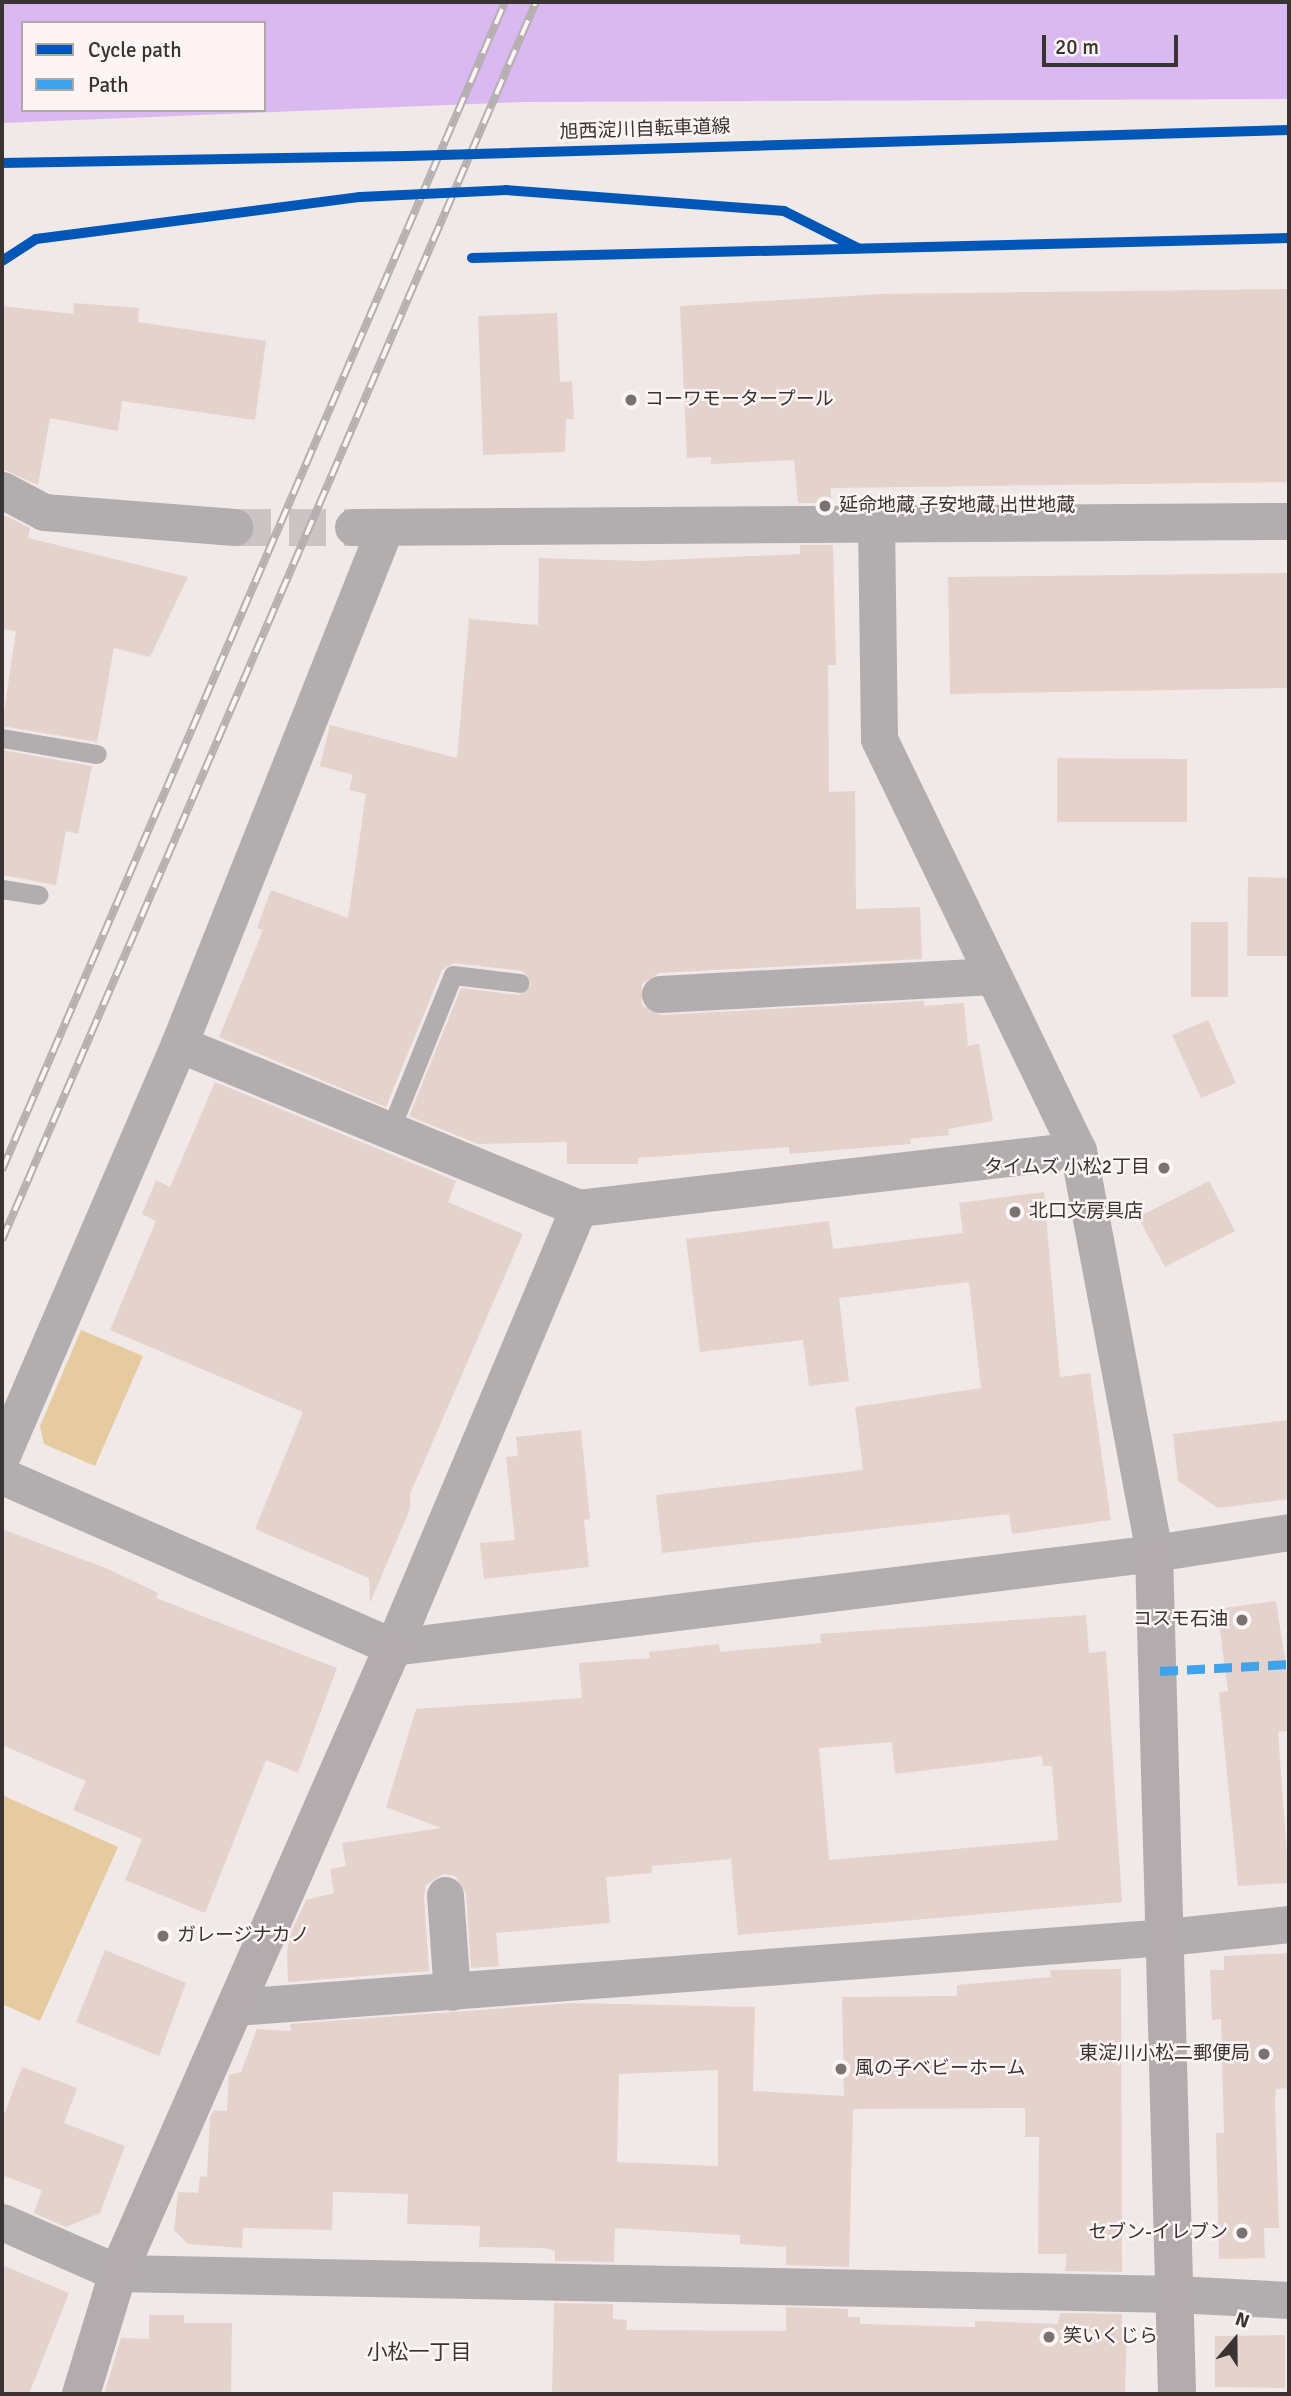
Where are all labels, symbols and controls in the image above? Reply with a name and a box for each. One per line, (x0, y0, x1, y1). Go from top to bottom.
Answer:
legend (21, 21, 266, 112)
scale bar (1046, 21, 1182, 65)
text: 20 m (1055, 34, 1099, 60)
text: Cycle path (88, 37, 182, 63)
text: Path (88, 72, 129, 98)
street label: 旭西淀川自転車道線 (559, 116, 731, 144)
place label: コーワモータープール (645, 389, 835, 411)
marker: コーワモータープール (623, 392, 639, 408)
place label: 延命地蔵 子安地蔵 出世地蔵 (839, 495, 1075, 517)
marker: 延命地蔵 子安地蔵 出世地蔵 (817, 498, 833, 514)
place label: タイムズ 小松2丁目 (984, 1157, 1150, 1179)
marker: タイムズ 小松2丁目 (1156, 1160, 1172, 1176)
place label: 北口文房具店 (1029, 1201, 1143, 1223)
marker: 北口文房具店 (1007, 1204, 1023, 1220)
place label: コスモ石油 (1133, 1609, 1228, 1631)
marker: コスモ石油 (1234, 1612, 1250, 1628)
place label: ガレージナカノ (177, 1925, 310, 1947)
marker: ガレージナカノ (155, 1928, 171, 1944)
place label: 東淀川小松二郵便局 (1079, 2043, 1250, 2065)
marker: 東淀川小松二郵便局 (1256, 2046, 1272, 2062)
place label: 風の子ベビーホーム (855, 2058, 1026, 2080)
marker: 風の子ベビーホーム (833, 2061, 849, 2077)
place label: セブン-イレブン (1088, 2222, 1228, 2244)
marker: セブン-イレブン (1234, 2225, 1250, 2241)
north arrow (1200, 2305, 1270, 2375)
text: N (1232, 2307, 1252, 2334)
place label: 笑いくじら (1063, 2326, 1158, 2348)
marker: 笑いくじら (1041, 2329, 1057, 2345)
district label: 小松一丁目 (367, 2339, 471, 2365)

